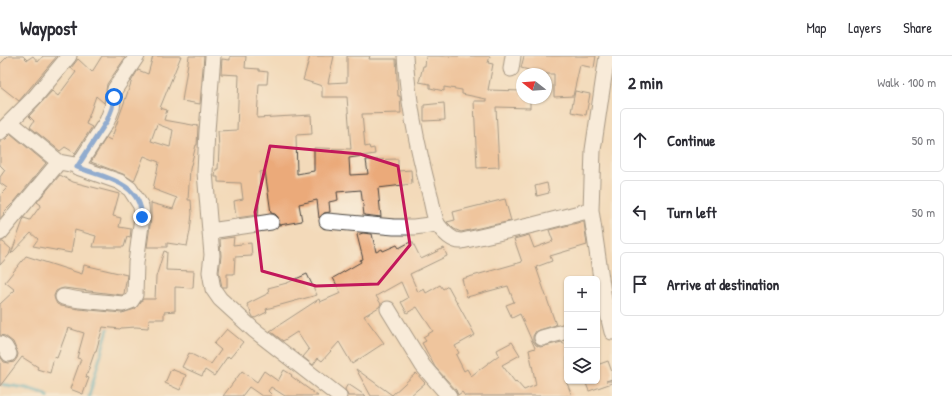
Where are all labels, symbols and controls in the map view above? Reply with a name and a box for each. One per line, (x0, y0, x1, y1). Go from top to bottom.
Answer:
text: Waypost (20, 15, 77, 41)
text: Map (806, 18, 826, 37)
text: Layers (848, 18, 881, 37)
text: Share (903, 18, 932, 37)
north arrow (516, 68, 552, 104)
text: 2 min (628, 71, 663, 94)
text: Walk · 100 m (877, 73, 936, 91)
route start (105, 88, 123, 106)
icon: ahead (629, 129, 651, 151)
text: Continue (667, 130, 715, 151)
text: 50 m (912, 131, 935, 149)
icon: left (629, 201, 651, 223)
text: Turn left (667, 202, 717, 223)
text: 50 m (912, 203, 935, 221)
route end (133, 208, 151, 226)
icon: arrive (629, 273, 651, 295)
text: Arrive at destination (667, 274, 779, 295)
map controls (564, 276, 600, 384)
button: + (564, 276, 600, 312)
button: − (564, 312, 600, 348)
button: layers (564, 348, 600, 384)

